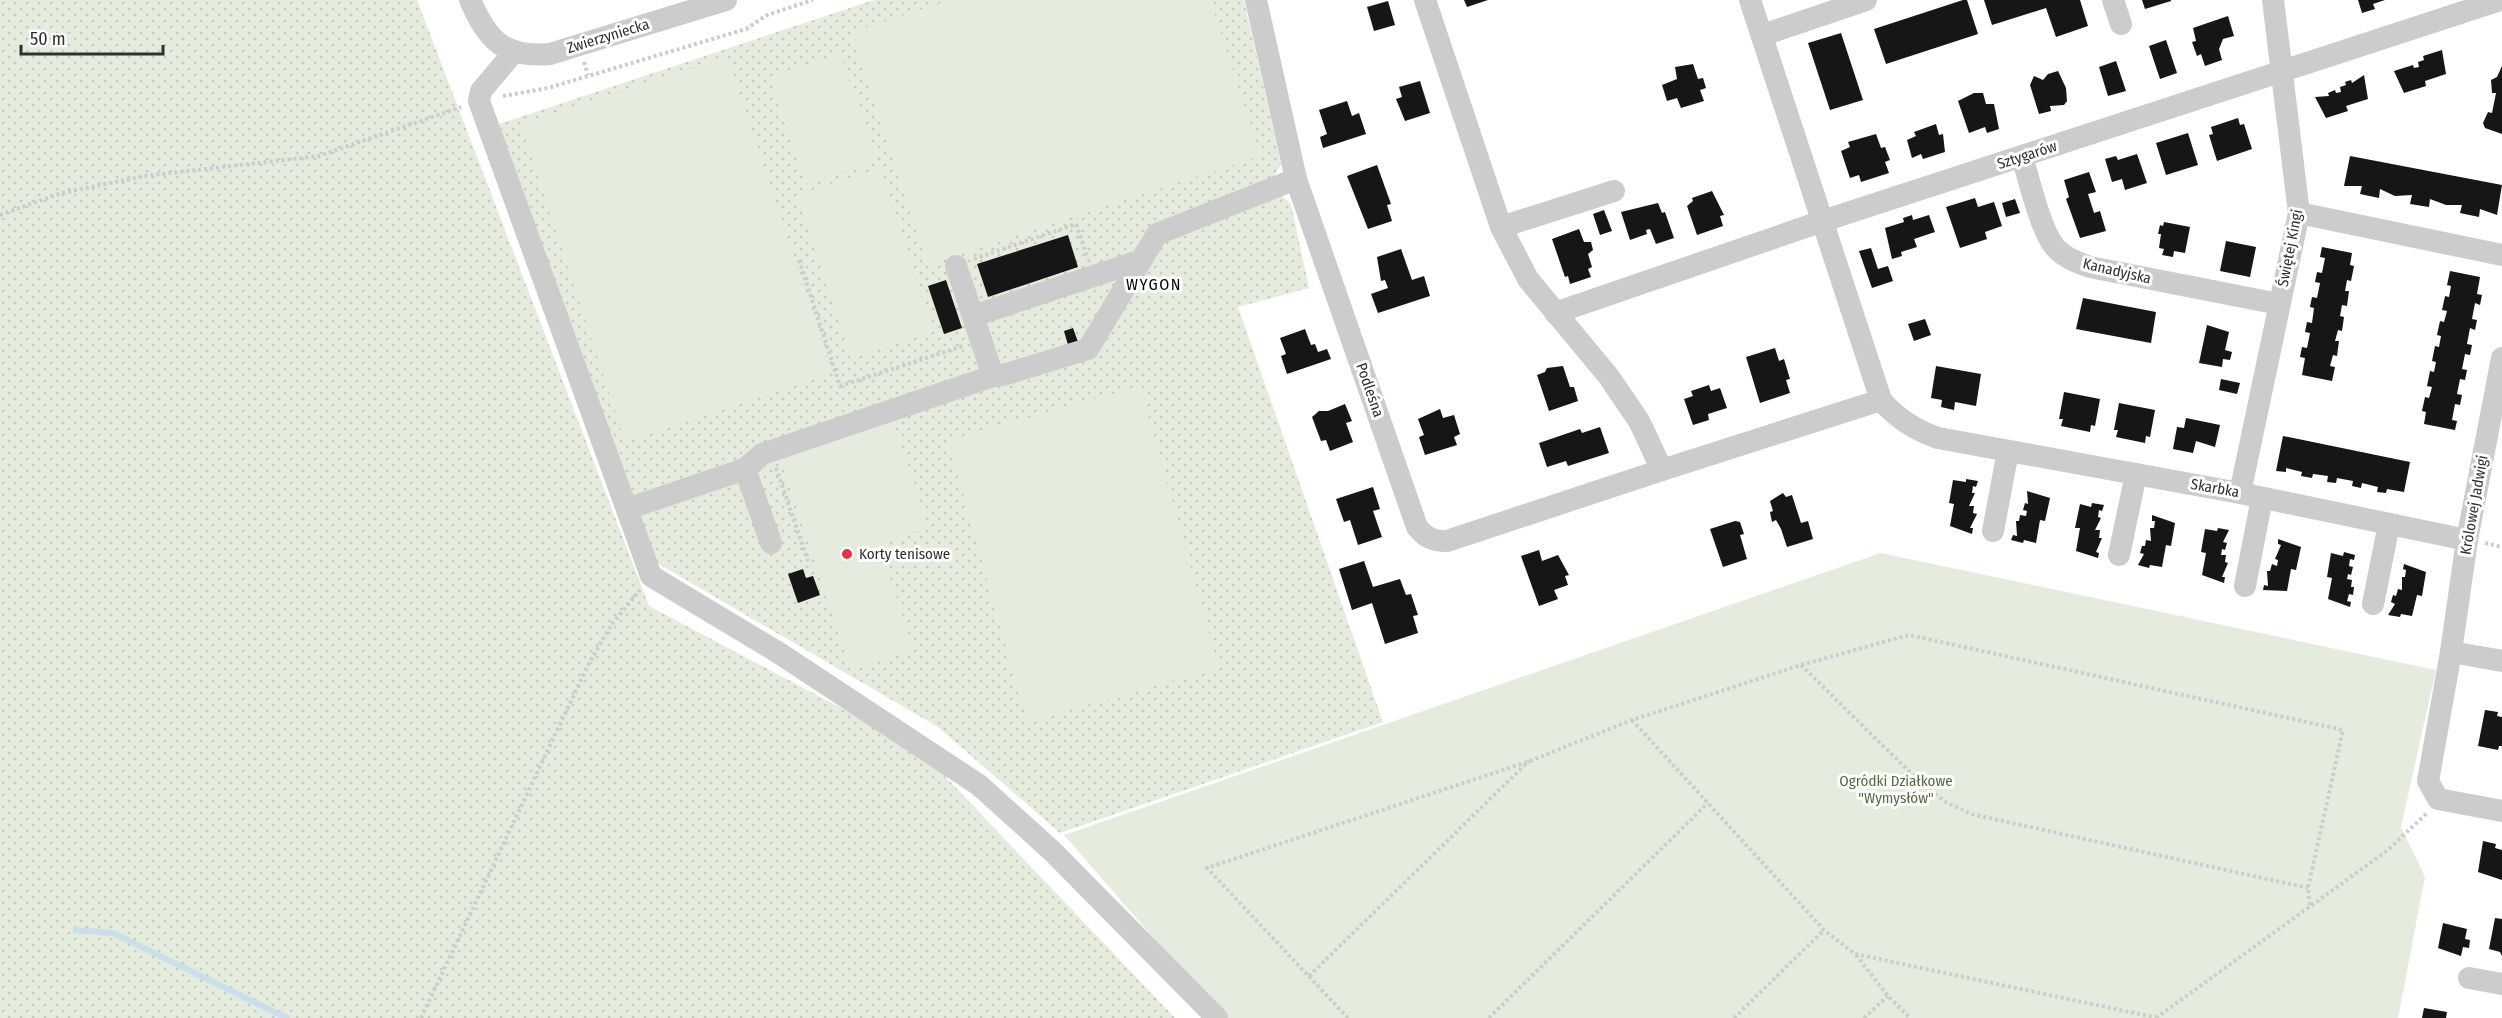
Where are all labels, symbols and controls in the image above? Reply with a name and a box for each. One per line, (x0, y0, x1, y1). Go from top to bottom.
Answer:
street label: Zwierzyniecka (565, 15, 651, 57)
scale bar (21, 18, 164, 56)
text: 50 m (30, 28, 66, 50)
street label: Sztygarów (1995, 137, 2059, 173)
street label: Świętej Kingi (2274, 208, 2306, 288)
street label: Kanadyjska (2081, 254, 2153, 288)
district label: WYGON (1126, 275, 1182, 294)
street label: Podleśna (1352, 360, 1388, 420)
street label: Królowej Jadwigi (2456, 454, 2492, 556)
street label: Skarbka (2189, 475, 2241, 501)
place label: Korty tenisowe (859, 545, 950, 563)
marker: Korty tenisowe (840, 547, 854, 561)
park label: Ogródki Działkowe "Wymysłów" (1839, 772, 1953, 807)

